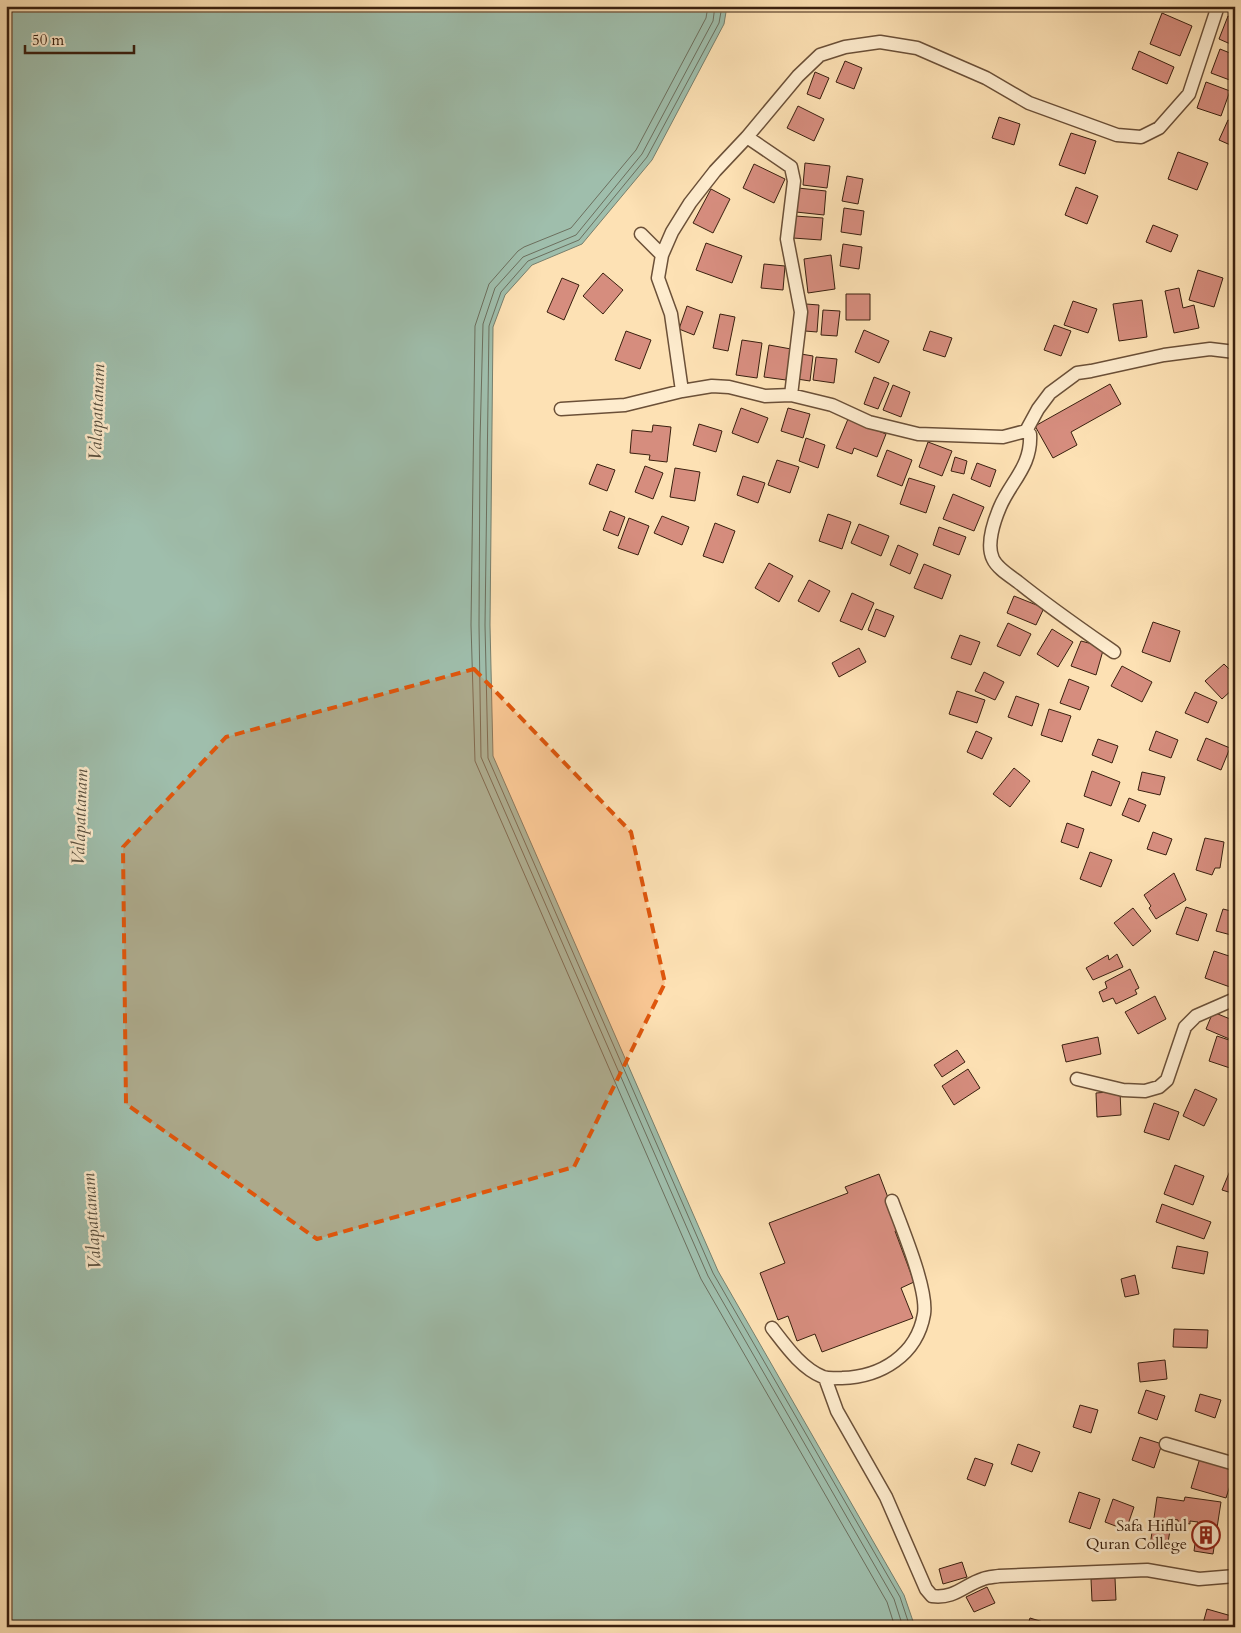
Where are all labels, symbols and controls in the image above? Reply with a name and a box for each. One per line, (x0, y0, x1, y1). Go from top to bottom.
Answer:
scale bar (25, 22, 134, 54)
text: 50 m (32, 30, 64, 50)
water label: Valapattanam (83, 363, 111, 461)
water label: Valapattanam (66, 768, 94, 866)
water label: Valapattanam (76, 1171, 108, 1270)
place label: Safa Hiflul Quran College (1086, 1515, 1187, 1555)
building icon: Safa Hiflul Quran College (1191, 1520, 1221, 1550)

